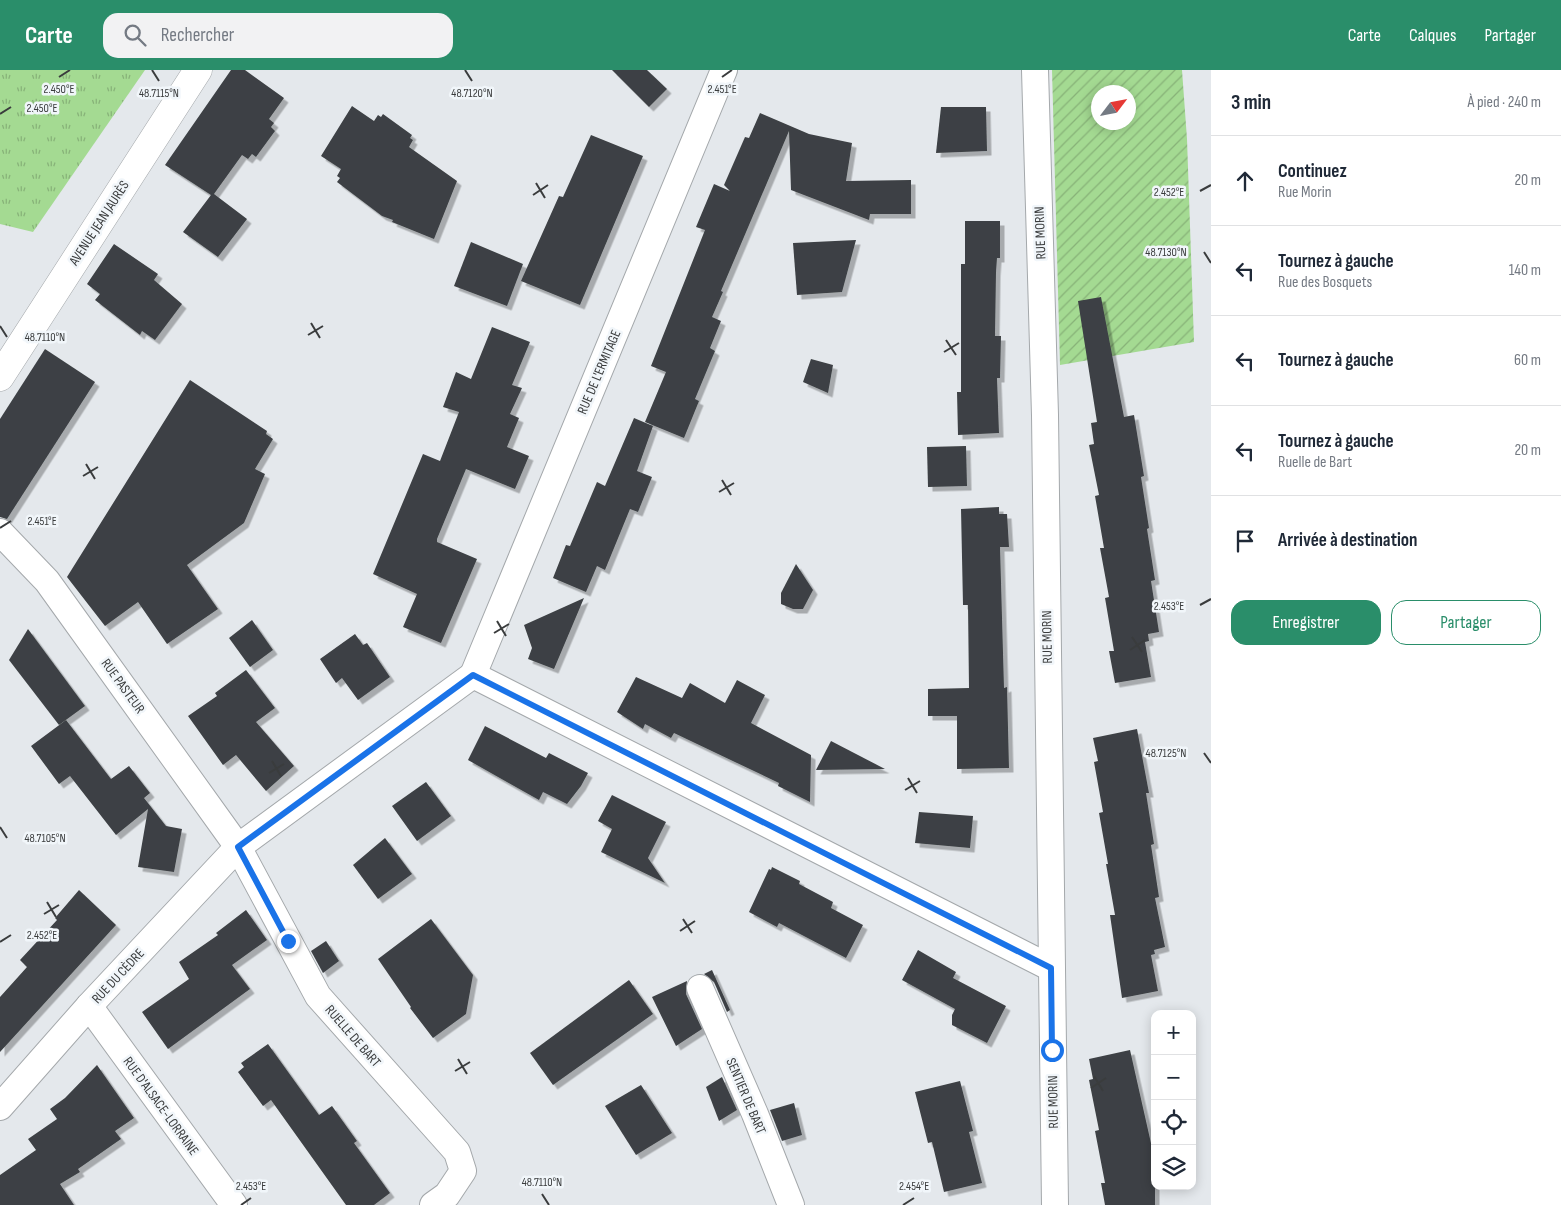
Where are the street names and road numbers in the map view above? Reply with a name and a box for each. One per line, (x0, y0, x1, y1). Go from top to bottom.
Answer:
street label: AVENUE JEAN JAURÈS (65, 177, 133, 269)
street label: RUE MORIN (1031, 206, 1049, 260)
street label: RUE DE L'ERMITAGE (574, 327, 624, 417)
street label: RUE MORIN (1038, 610, 1056, 664)
street label: RUE PASTEUR (97, 655, 149, 717)
street label: RUE DU CÈDRE (88, 945, 148, 1007)
street label: RUELLE DE BART (322, 1002, 385, 1071)
street label: RUE D'ALSACE-LORRAINE (120, 1053, 203, 1159)
street label: SENTIER DE BART (722, 1055, 770, 1137)
street label: RUE MORIN (1044, 1075, 1062, 1129)

